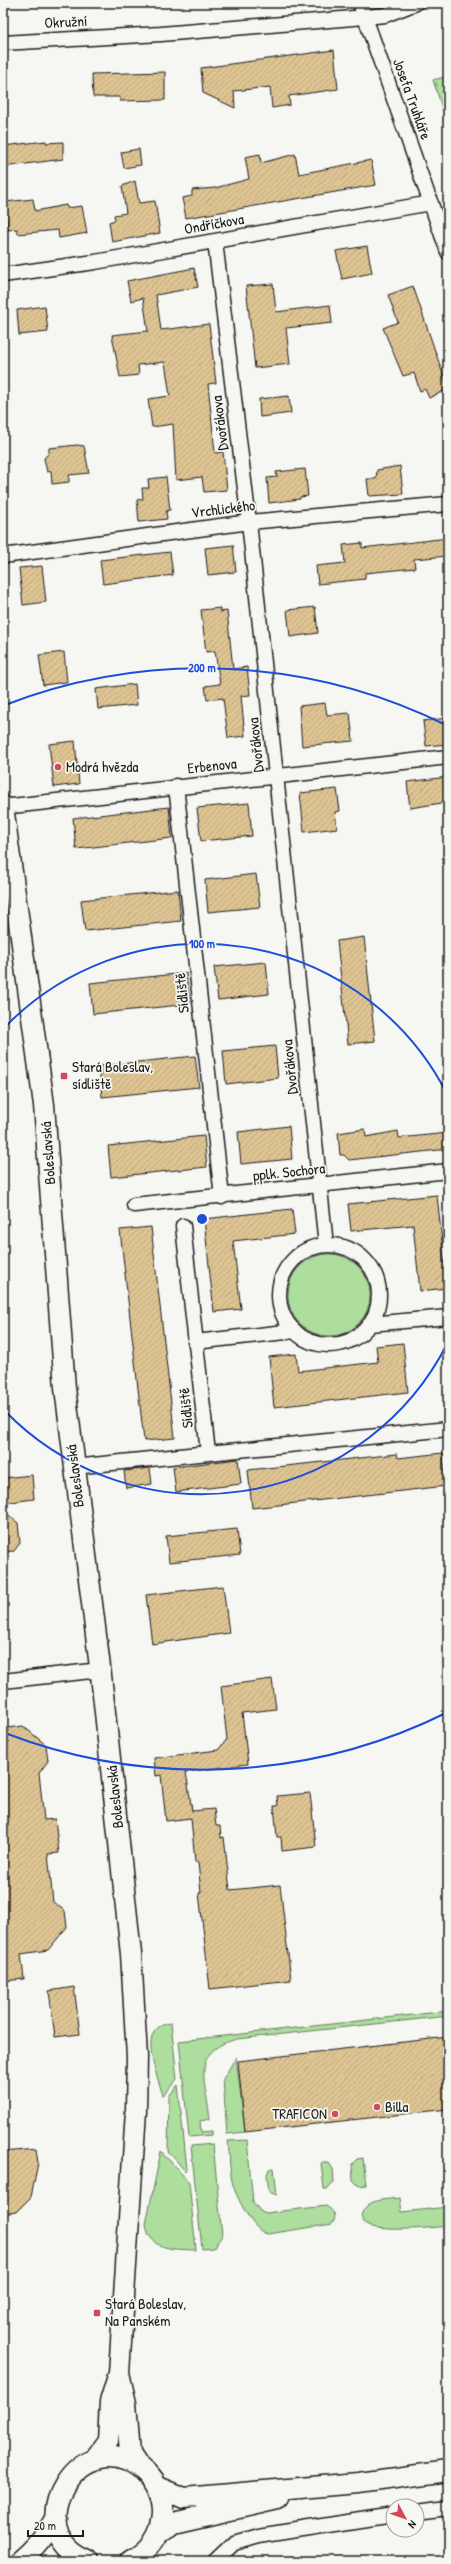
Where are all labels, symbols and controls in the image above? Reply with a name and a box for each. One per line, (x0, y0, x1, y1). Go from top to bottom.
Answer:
street label: Okružní (44, 10, 88, 33)
street label: Josefa Truhláře (388, 55, 437, 142)
street label: Ondříčkova (183, 208, 245, 239)
street label: Dvořákova (206, 394, 233, 452)
street label: Vrchlického (190, 494, 256, 523)
text: 200 m (188, 659, 216, 676)
street label: Dvořákova (242, 717, 269, 773)
street label: Erbenova (186, 752, 238, 779)
place label: Modrá hvězda (66, 756, 138, 777)
marker: Modrá hvězda (53, 762, 63, 772)
text: 100 m (189, 935, 215, 952)
street label: Sídliště (169, 972, 194, 1014)
street label: Dvořákova (276, 1039, 303, 1095)
place label: Stará Boleslav, sídliště (72, 1056, 153, 1094)
marker: Stará Boleslav, sídliště (59, 1071, 69, 1081)
street label: Boleslavská (35, 1121, 60, 1185)
street label: pplk. Sochora (252, 1157, 326, 1186)
centre of rings (195, 1212, 209, 1226)
street label: Sídliště (173, 1387, 198, 1429)
street label: Boleslavská (60, 1443, 89, 1509)
street label: Boleslavská (101, 1764, 128, 1830)
place label: Billa (385, 2096, 408, 2117)
marker: Billa (372, 2102, 382, 2112)
place label: TRAFICON (272, 2103, 327, 2124)
marker: TRAFICON (330, 2109, 340, 2119)
place label: Stará Boleslav, Na Panském (105, 2293, 186, 2331)
marker: Stará Boleslav, Na Panském (92, 2308, 102, 2318)
north arrow (385, 2498, 425, 2538)
scale bar (28, 2512, 83, 2538)
text: 20 m (34, 2517, 56, 2534)
text: N (405, 2518, 420, 2531)

